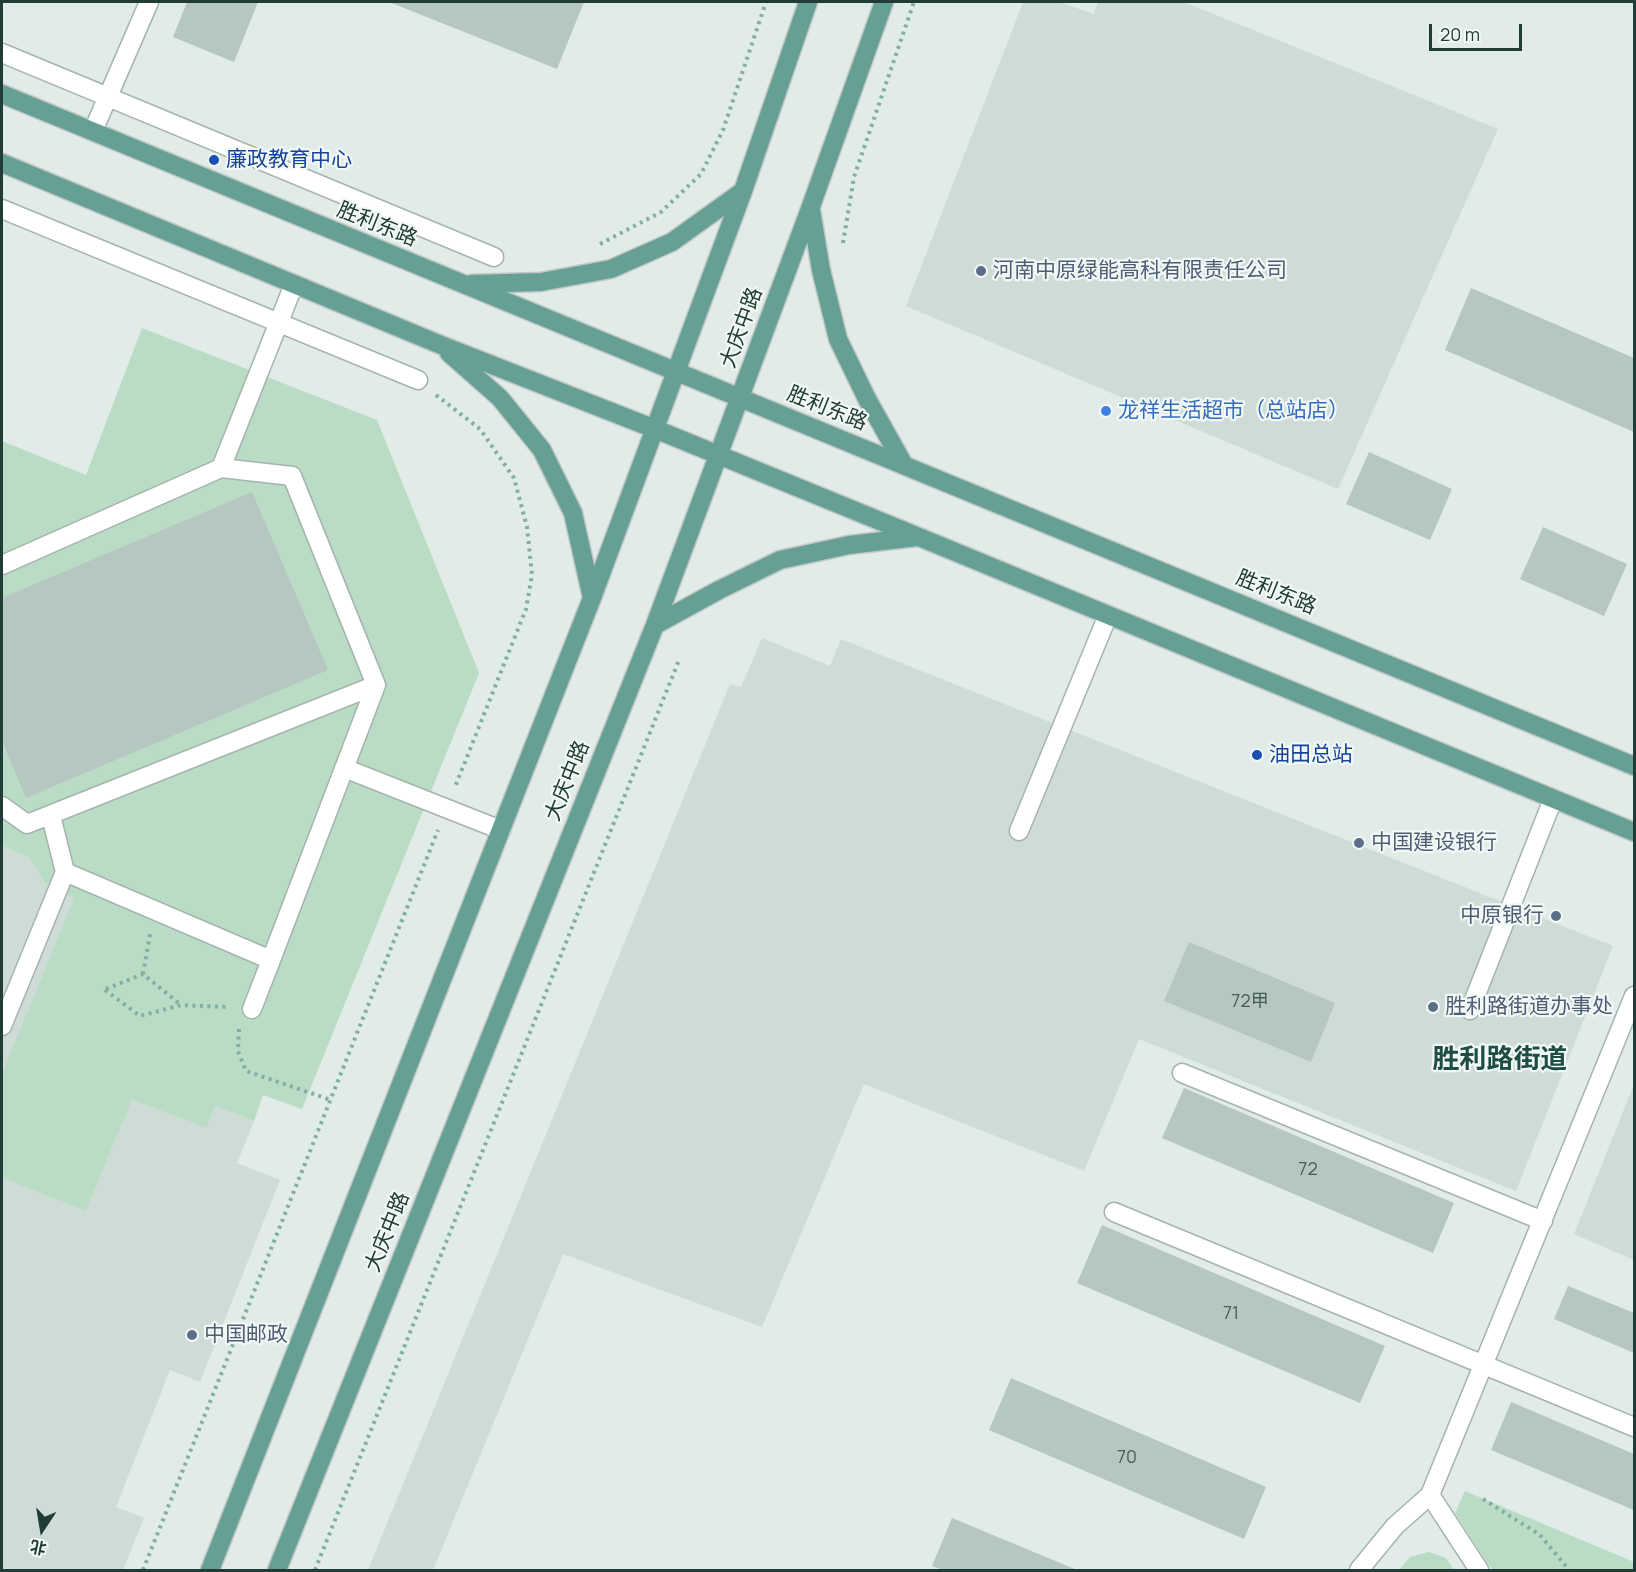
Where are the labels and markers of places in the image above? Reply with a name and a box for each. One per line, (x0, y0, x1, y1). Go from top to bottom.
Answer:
place label: 廉政教育中心 (226, 147, 352, 173)
marker: 廉政教育中心 (207, 153, 221, 167)
place label: 河南中原绿能高科有限责任公司 (993, 258, 1287, 284)
marker: 河南中原绿能高科有限责任公司 (974, 264, 988, 278)
place label: 龙祥生活超市（总站店） (1118, 398, 1349, 424)
marker: 龙祥生活超市（总站店） (1099, 404, 1113, 418)
place label: 油田总站 (1269, 742, 1353, 768)
marker: 油田总站 (1250, 748, 1264, 762)
place label: 中国建设银行 (1371, 830, 1497, 856)
marker: 中国建设银行 (1352, 836, 1366, 850)
place label: 中原银行 (1460, 903, 1544, 929)
marker: 中原银行 (1549, 909, 1563, 923)
place label: 胜利路街道办事处 (1445, 994, 1613, 1020)
marker: 胜利路街道办事处 (1426, 1000, 1440, 1014)
place label: 中国邮政 (204, 1322, 288, 1348)
marker: 中国邮政 (185, 1328, 199, 1342)

